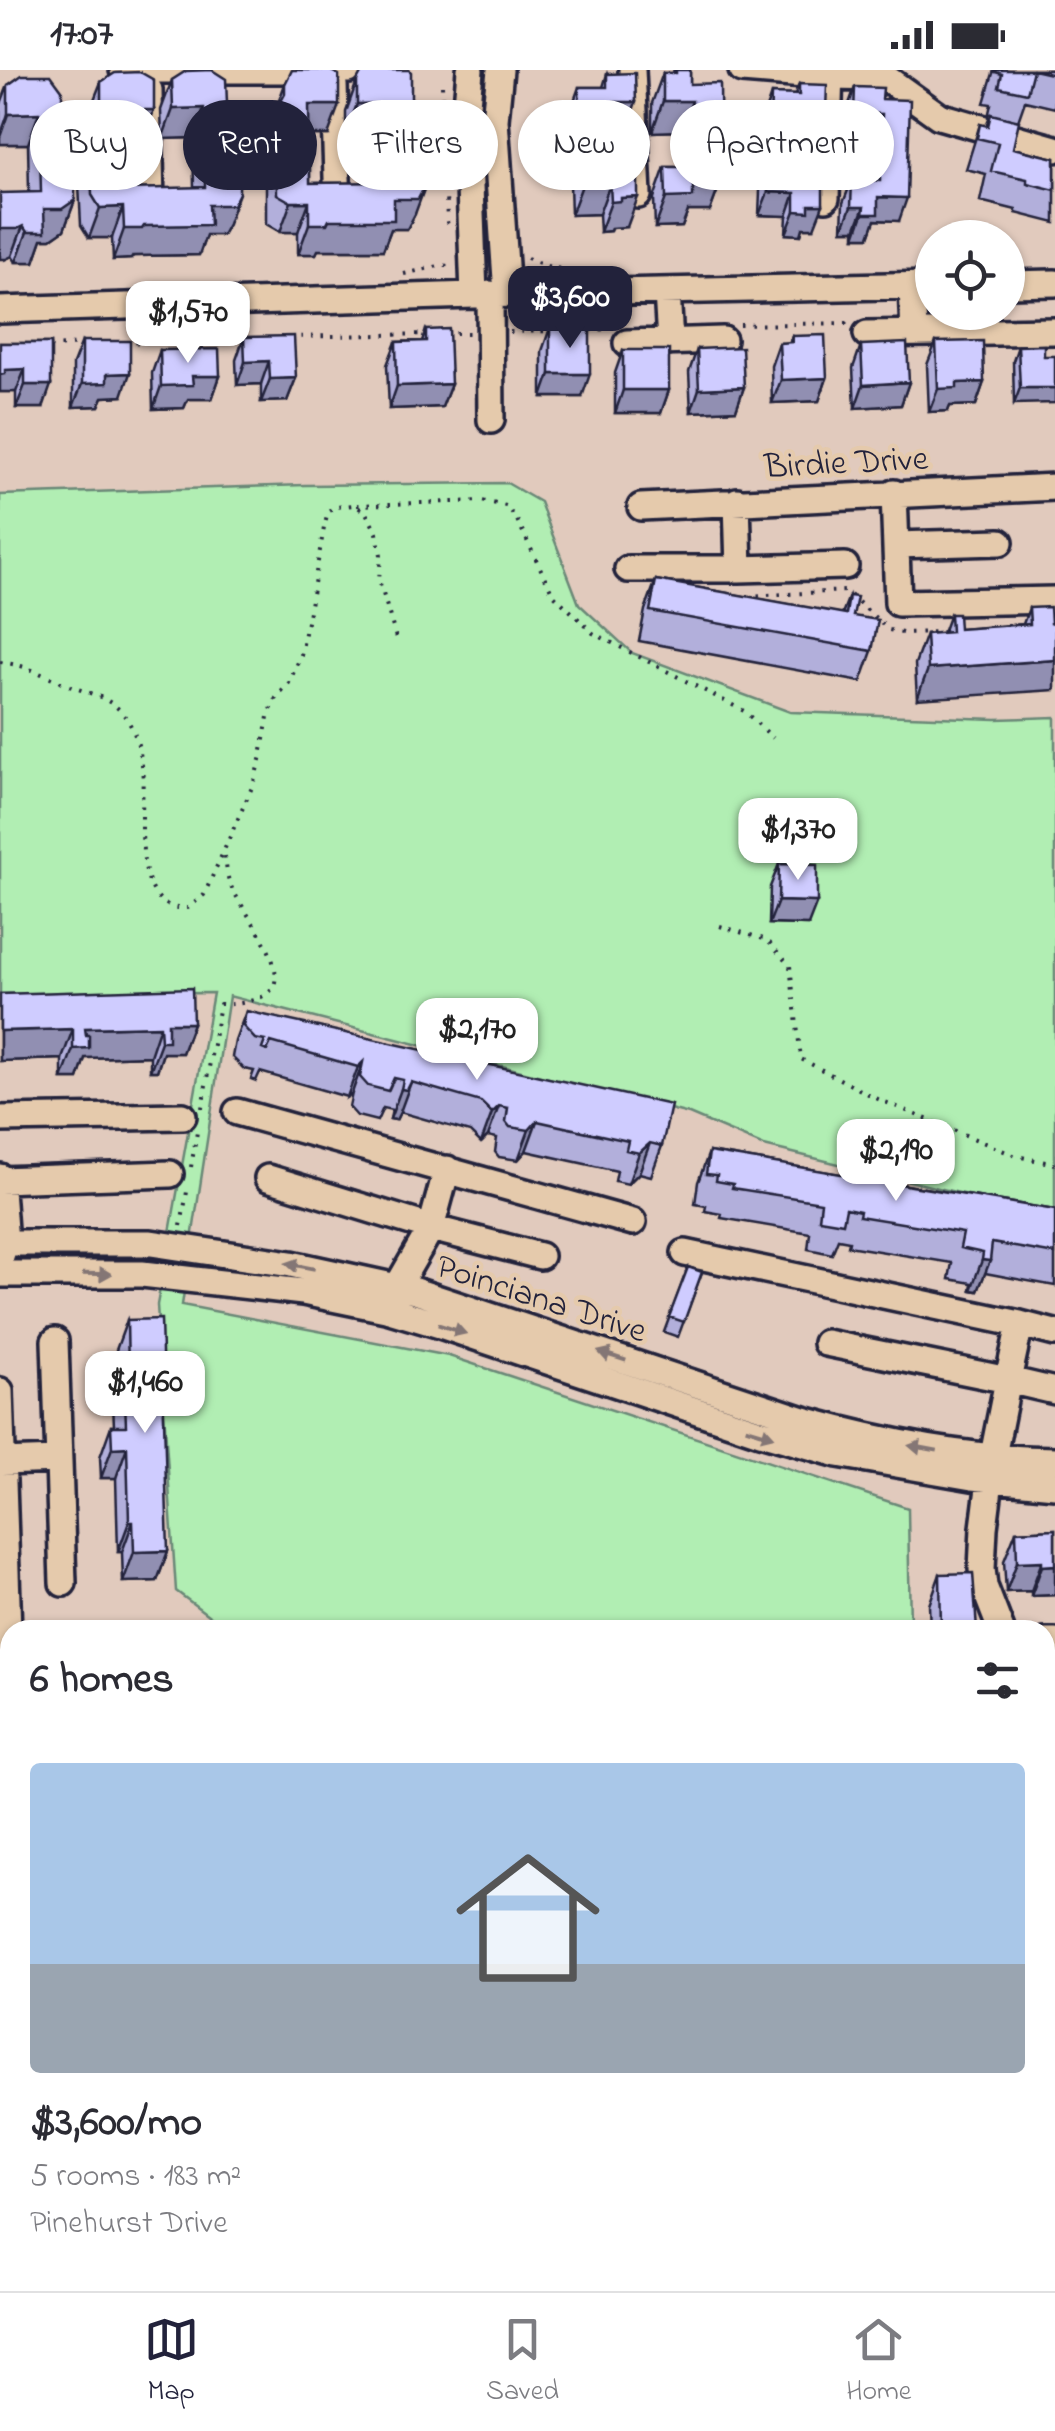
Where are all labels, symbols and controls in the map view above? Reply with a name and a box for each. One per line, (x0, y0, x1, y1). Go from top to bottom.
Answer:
text: 17:07 (50, 7, 113, 63)
chip: Buy (30, 100, 163, 190)
chip: Rent (183, 100, 317, 190)
chip: Filters (337, 100, 498, 190)
chip: New (518, 100, 650, 190)
chip: Apartment (670, 100, 894, 190)
map controls (915, 220, 1025, 330)
button: locate (915, 220, 1025, 330)
pin: $3,600 (489, 266, 651, 351)
text: $3,600 (530, 275, 610, 322)
pin: $1,570 (107, 281, 269, 366)
text: $1,570 (148, 290, 228, 337)
street label: Birdie Drive (762, 435, 930, 494)
pin: $1,370 (717, 798, 879, 883)
text: $1,370 (760, 807, 836, 854)
pin: $2,170 (396, 998, 558, 1083)
text: $2,170 (438, 1007, 516, 1054)
pin: $2,190 (815, 1119, 977, 1204)
text: $2,190 (859, 1128, 933, 1175)
street label: Poinciana Drive (429, 1242, 653, 1358)
one-way arrow (284, 1258, 315, 1274)
one-way arrow (82, 1266, 114, 1282)
one-way arrow (437, 1323, 467, 1338)
one-way arrow (596, 1348, 626, 1363)
pin: $1,460 (64, 1351, 226, 1436)
text: $1,460 (107, 1360, 183, 1407)
one-way arrow (745, 1425, 776, 1440)
one-way arrow (907, 1439, 938, 1455)
text: 6 homes (30, 1650, 174, 1711)
icon: filters (970, 1653, 1025, 1708)
icon: home (438, 1828, 618, 2008)
text: $3,600/mo (30, 2093, 202, 2154)
text: 5 rooms · 183 m² (30, 2154, 241, 2201)
text: Pinehurst Drive (30, 2201, 228, 2248)
tab: Map (144, 2312, 199, 2413)
tab: Saved (486, 2312, 559, 2413)
tab: Home (846, 2312, 911, 2413)

